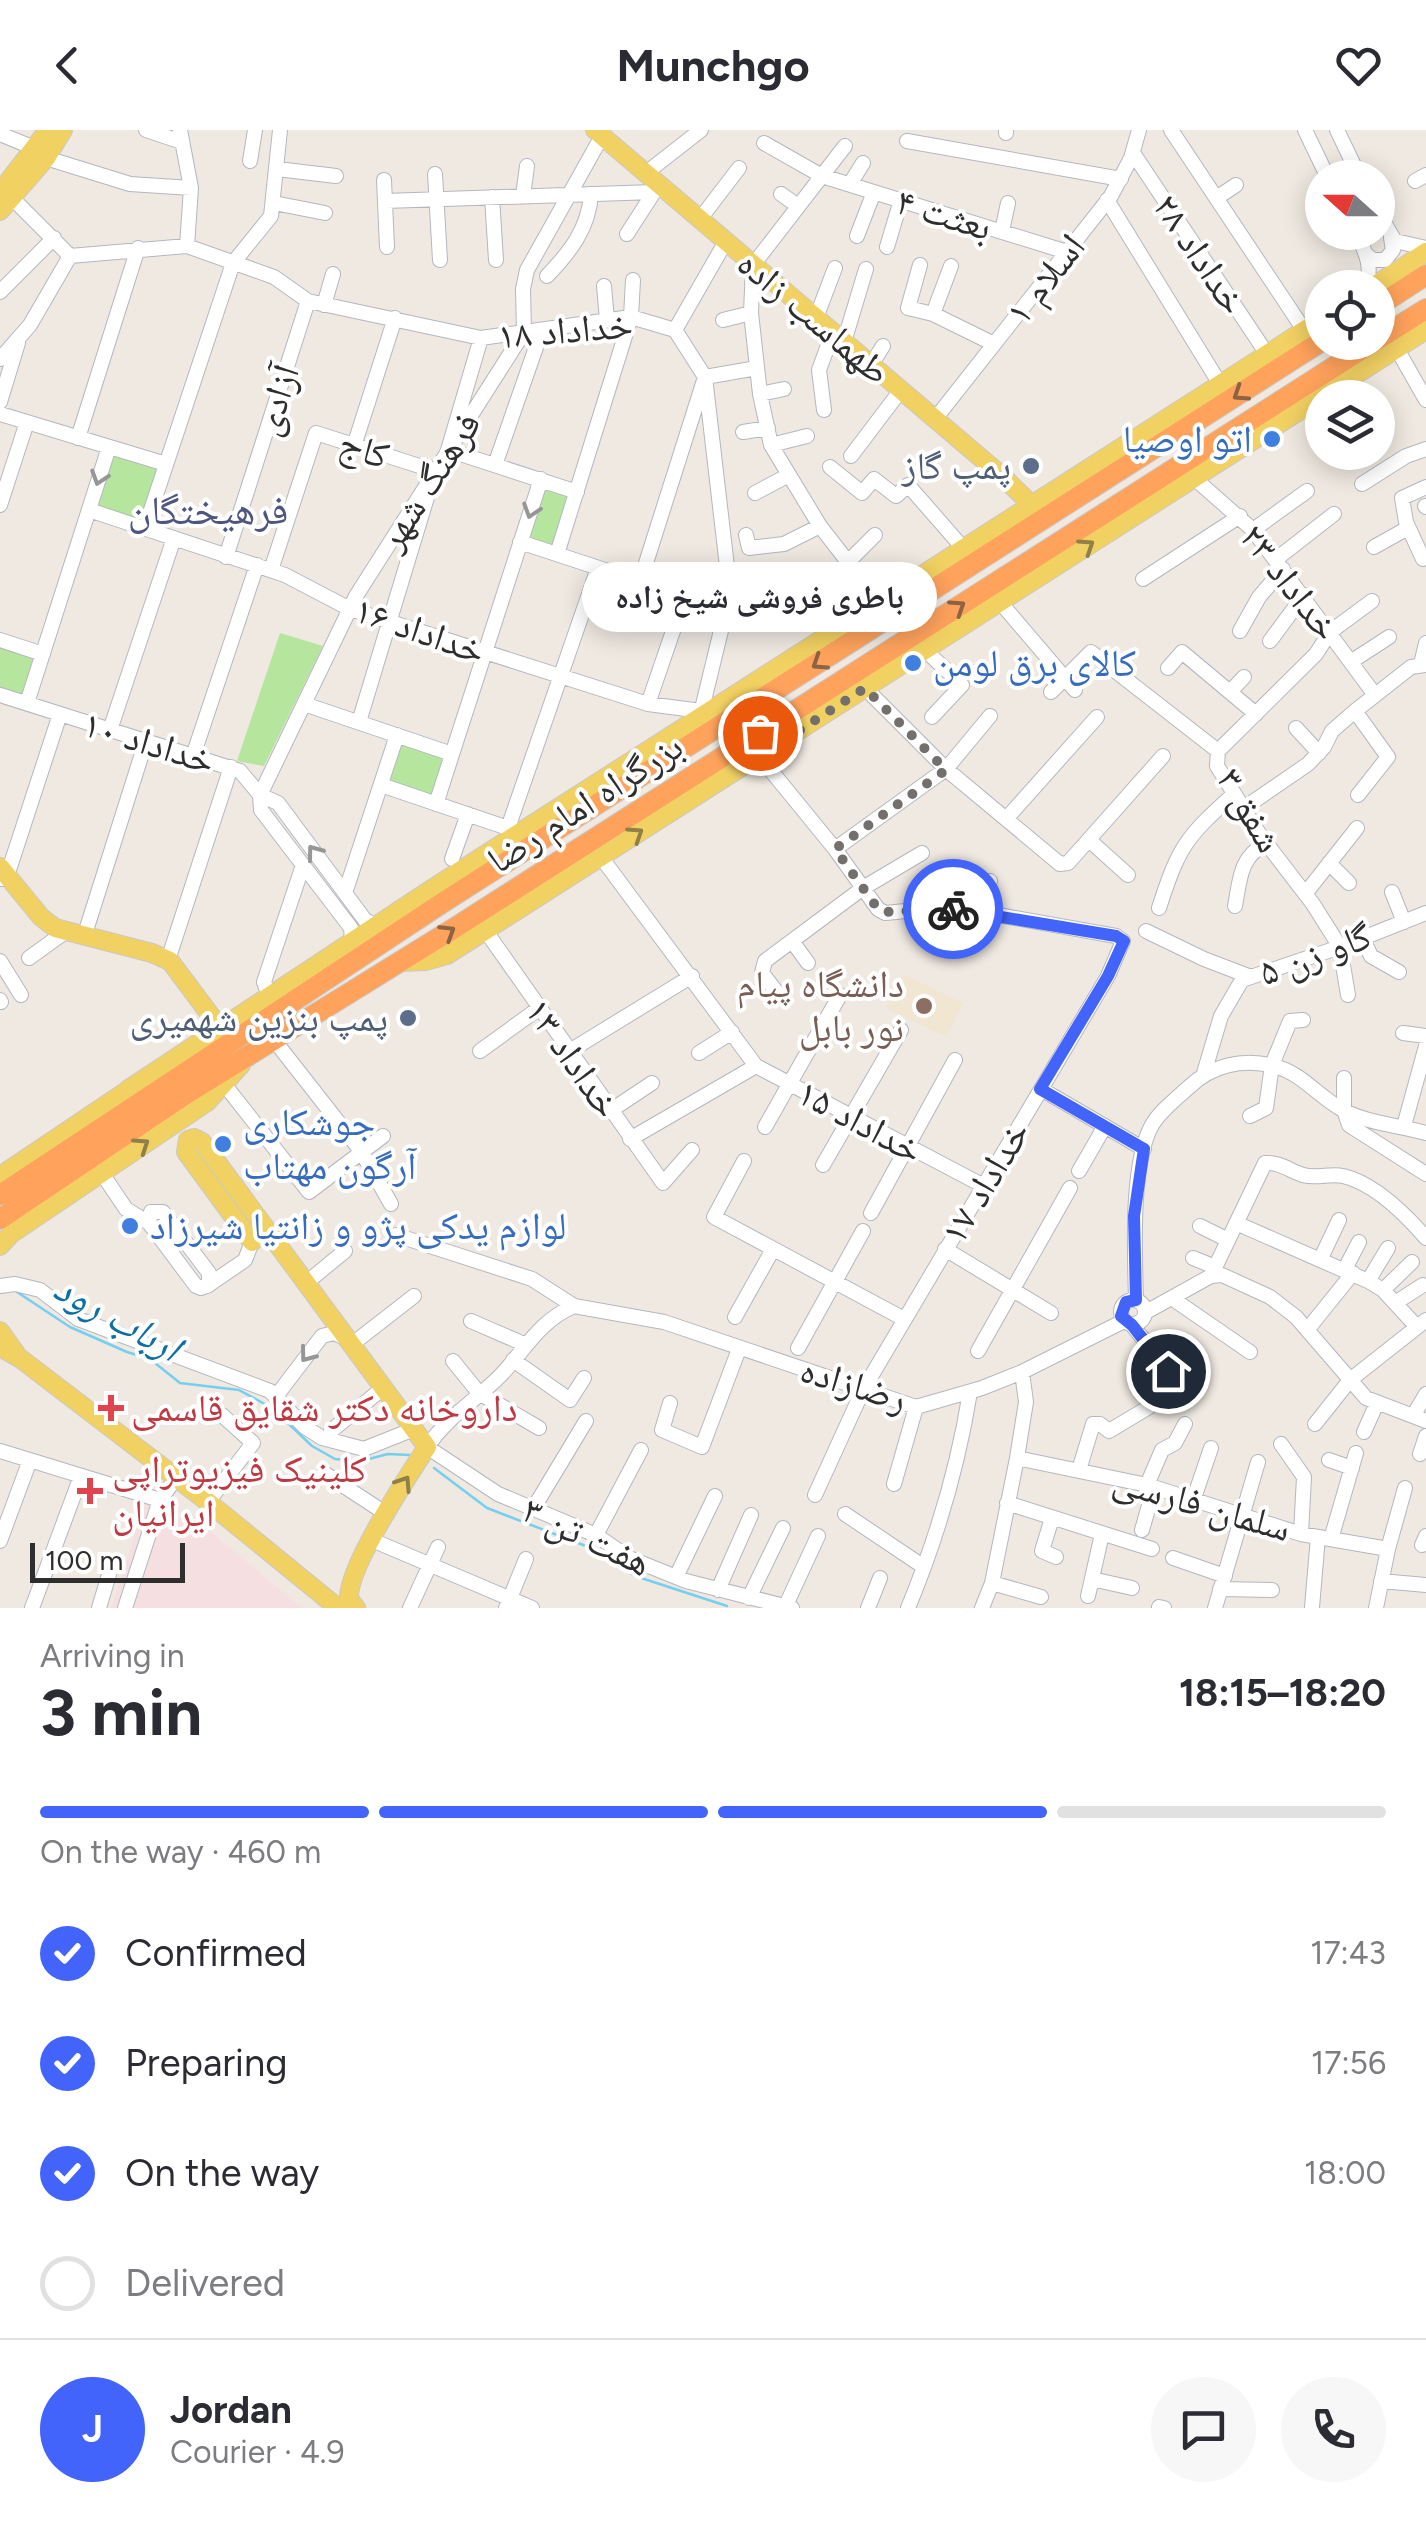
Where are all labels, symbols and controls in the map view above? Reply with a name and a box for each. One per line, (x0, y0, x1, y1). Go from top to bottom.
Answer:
icon: back (40, 38, 95, 93)
text: Munchgo (616, 38, 810, 92)
icon: heart (1331, 38, 1386, 93)
north arrow (1305, 160, 1395, 250)
map controls (1305, 160, 1395, 470)
street label: بعثت ۴ (891, 178, 997, 250)
street label: خداداد ۲۸ (1143, 185, 1257, 323)
street label: اسلام ۱ (995, 225, 1096, 335)
street label: طهماسب زاده (728, 240, 900, 394)
button: locate (1305, 270, 1395, 360)
street label: خداداد ۱۸ (496, 301, 634, 359)
street label: آزادی (243, 357, 309, 441)
button: layers (1305, 380, 1395, 470)
one-way arrow (1233, 381, 1251, 400)
street label: فرهنگ شهر (367, 403, 491, 560)
place label: اتو اوصیا (1123, 416, 1252, 462)
street label: کاج (333, 419, 395, 480)
marker: اتو اوصیا (1261, 428, 1283, 450)
place label: پمپ گاز (901, 443, 1011, 489)
marker: پمپ گاز (1020, 455, 1042, 477)
one-way arrow (91, 469, 111, 486)
district label: فرهیختگان (128, 486, 288, 534)
one-way arrow (522, 502, 542, 519)
street label: خداداد ۲۳ (1230, 515, 1350, 649)
one-way arrow (1077, 540, 1095, 559)
callout: باطری فروشی شیخ زاده (582, 563, 938, 633)
text: باطری فروشی شیخ زاده (615, 578, 904, 616)
street label: خداداد ۱۶ (349, 586, 491, 674)
one-way arrow (947, 600, 965, 619)
place label: کالای برق لومن (933, 640, 1136, 686)
one-way arrow (811, 650, 829, 669)
marker: کالای برق لومن (902, 652, 924, 674)
pin (718, 691, 803, 776)
street label: خداداد ۱۰ (78, 700, 220, 784)
icon: bag (733, 706, 788, 761)
street label: بزرگراه امام رضا (479, 723, 692, 885)
street label: شفق ۳ (1207, 759, 1293, 861)
one-way arrow (626, 827, 644, 846)
one-way arrow (309, 845, 326, 863)
courier (903, 859, 1003, 959)
icon: bike (926, 882, 981, 937)
street label: گاو زن ۵ (1253, 912, 1378, 995)
one-way arrow (437, 925, 455, 944)
place label: دانشگاه پیام نور بابل (737, 961, 904, 1051)
street label: خداداد ۱۳ (515, 989, 631, 1127)
place label: پمپ بنزین شهمیری (130, 995, 388, 1041)
marker: دانشگاه پیام نور بابل (913, 995, 935, 1017)
marker: پمپ بنزین شهمیری (397, 1007, 419, 1029)
street label: خداداد ۱۵ (789, 1069, 931, 1173)
place label: جوشکاری آرگون مهتاب (243, 1099, 418, 1189)
street label: خداداد ۱۷ (930, 1112, 1040, 1252)
marker: جوشکاری آرگون مهتاب (212, 1133, 234, 1155)
one-way arrow (131, 1139, 149, 1158)
place label: لوازم یدکی پژو و زانتیا شیرزاد (150, 1203, 567, 1251)
marker: لوازم یدکی پژو و زانتیا شیرزاد (119, 1215, 141, 1237)
water label: ارباب رود (46, 1263, 193, 1373)
pin (1126, 1329, 1211, 1414)
one-way arrow (302, 1344, 319, 1362)
icon: home (1141, 1344, 1196, 1399)
street label: رضازاده (795, 1346, 913, 1422)
place label: داروخانه دکتر شقایق قاسمی (131, 1385, 517, 1431)
marker: داروخانه دکتر شقایق قاسمی (100, 1397, 122, 1419)
place label: کلینیک فیزیوتراپی ایرانیان (112, 1446, 367, 1536)
street label: سلمان فارسی (1108, 1457, 1296, 1551)
one-way arrow (392, 1476, 411, 1494)
marker: کلینیک فیزیوتراپی ایرانیان (77, 1478, 103, 1504)
street label: هفت تن ۳ (516, 1486, 658, 1586)
scale bar (30, 1538, 185, 1582)
text: 100 m (45, 1543, 123, 1577)
text: Arriving in (40, 1637, 185, 1675)
text: 18:15–18:20 (1179, 1670, 1386, 1716)
text: 3 min (40, 1673, 202, 1751)
text: On the way · 460 m (40, 1833, 321, 1871)
icon: check (40, 1926, 95, 1981)
text: Confirmed (125, 1930, 307, 1976)
text: 17:43 (1310, 1934, 1386, 1972)
icon: check (40, 2036, 95, 2091)
text: Preparing (125, 2040, 287, 2086)
text: 17:56 (1311, 2044, 1386, 2082)
icon: check (40, 2146, 95, 2201)
text: On the way (125, 2150, 319, 2196)
text: 18:00 (1304, 2154, 1386, 2192)
text: Delivered (125, 2260, 285, 2306)
button: chat (1151, 2377, 1256, 2482)
button: phone (1281, 2377, 1386, 2482)
text: Jordan (170, 2387, 292, 2433)
text: J (82, 2406, 103, 2452)
text: Courier · 4.9 (170, 2433, 345, 2471)

